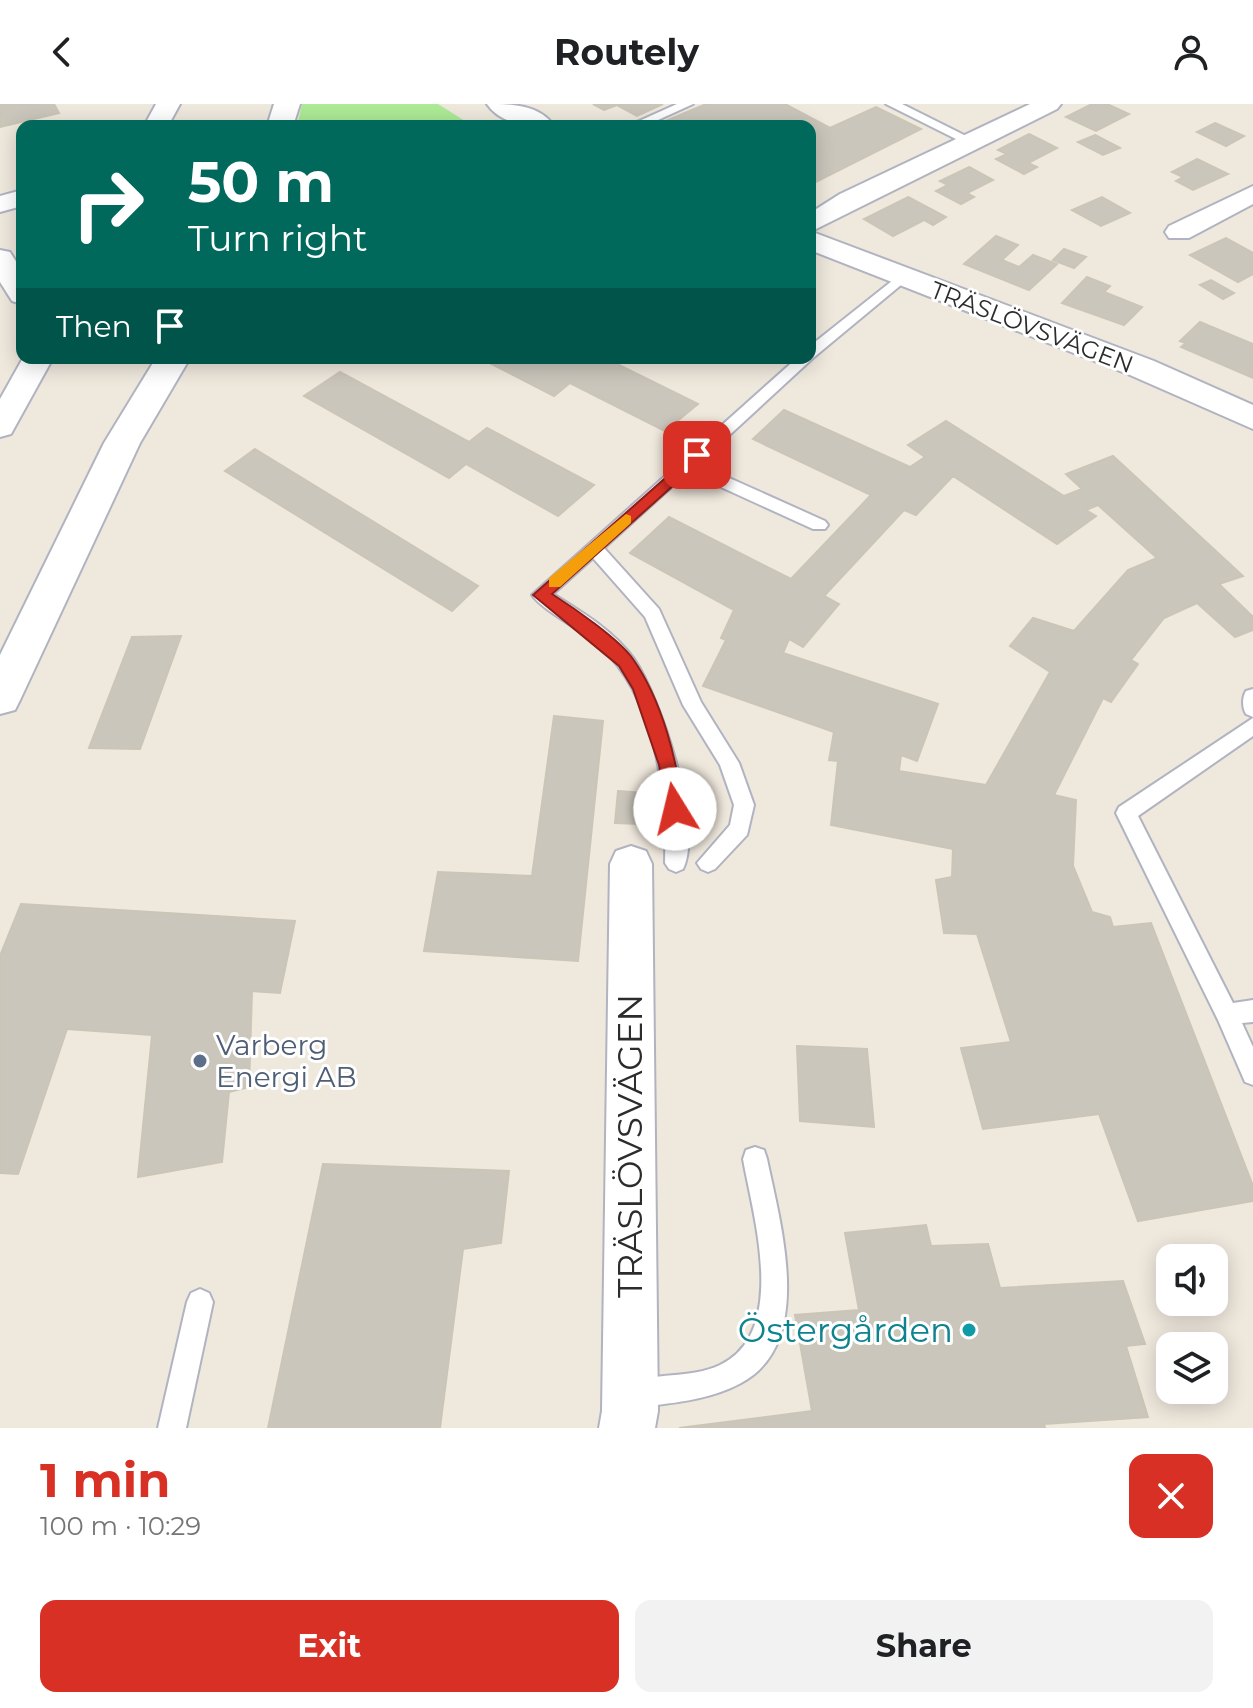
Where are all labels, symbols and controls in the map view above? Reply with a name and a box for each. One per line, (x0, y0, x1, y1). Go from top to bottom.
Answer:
icon: back (40, 30, 84, 74)
text: Routely (554, 30, 699, 74)
icon: person (1169, 30, 1213, 74)
text: 50 m (188, 148, 334, 216)
icon: right (56, 152, 160, 256)
text: Turn right (188, 216, 368, 260)
street label: TRÄSLÖVSVÄGEN (927, 275, 1137, 379)
icon: arrive (148, 304, 192, 348)
text: Then (56, 308, 132, 345)
pin (663, 421, 731, 489)
icon: arrive (675, 433, 719, 477)
position arrow (633, 767, 717, 851)
street label: TRÄSLÖVSVÄGEN (609, 994, 651, 1298)
place label: Varberg Energi AB (216, 1028, 357, 1094)
marker: Varberg Energi AB (191, 1052, 209, 1070)
map controls (1156, 1244, 1228, 1404)
button: sound (1156, 1244, 1228, 1316)
place label: Östergården (738, 1309, 953, 1351)
marker: Östergården (960, 1321, 978, 1339)
button: layers (1156, 1332, 1228, 1404)
text: 1 min (40, 1451, 170, 1509)
button: close (1129, 1454, 1213, 1538)
text: 100 m · 10:29 (40, 1510, 201, 1542)
button: Exit (40, 1600, 619, 1692)
button: Share (635, 1600, 1213, 1692)

